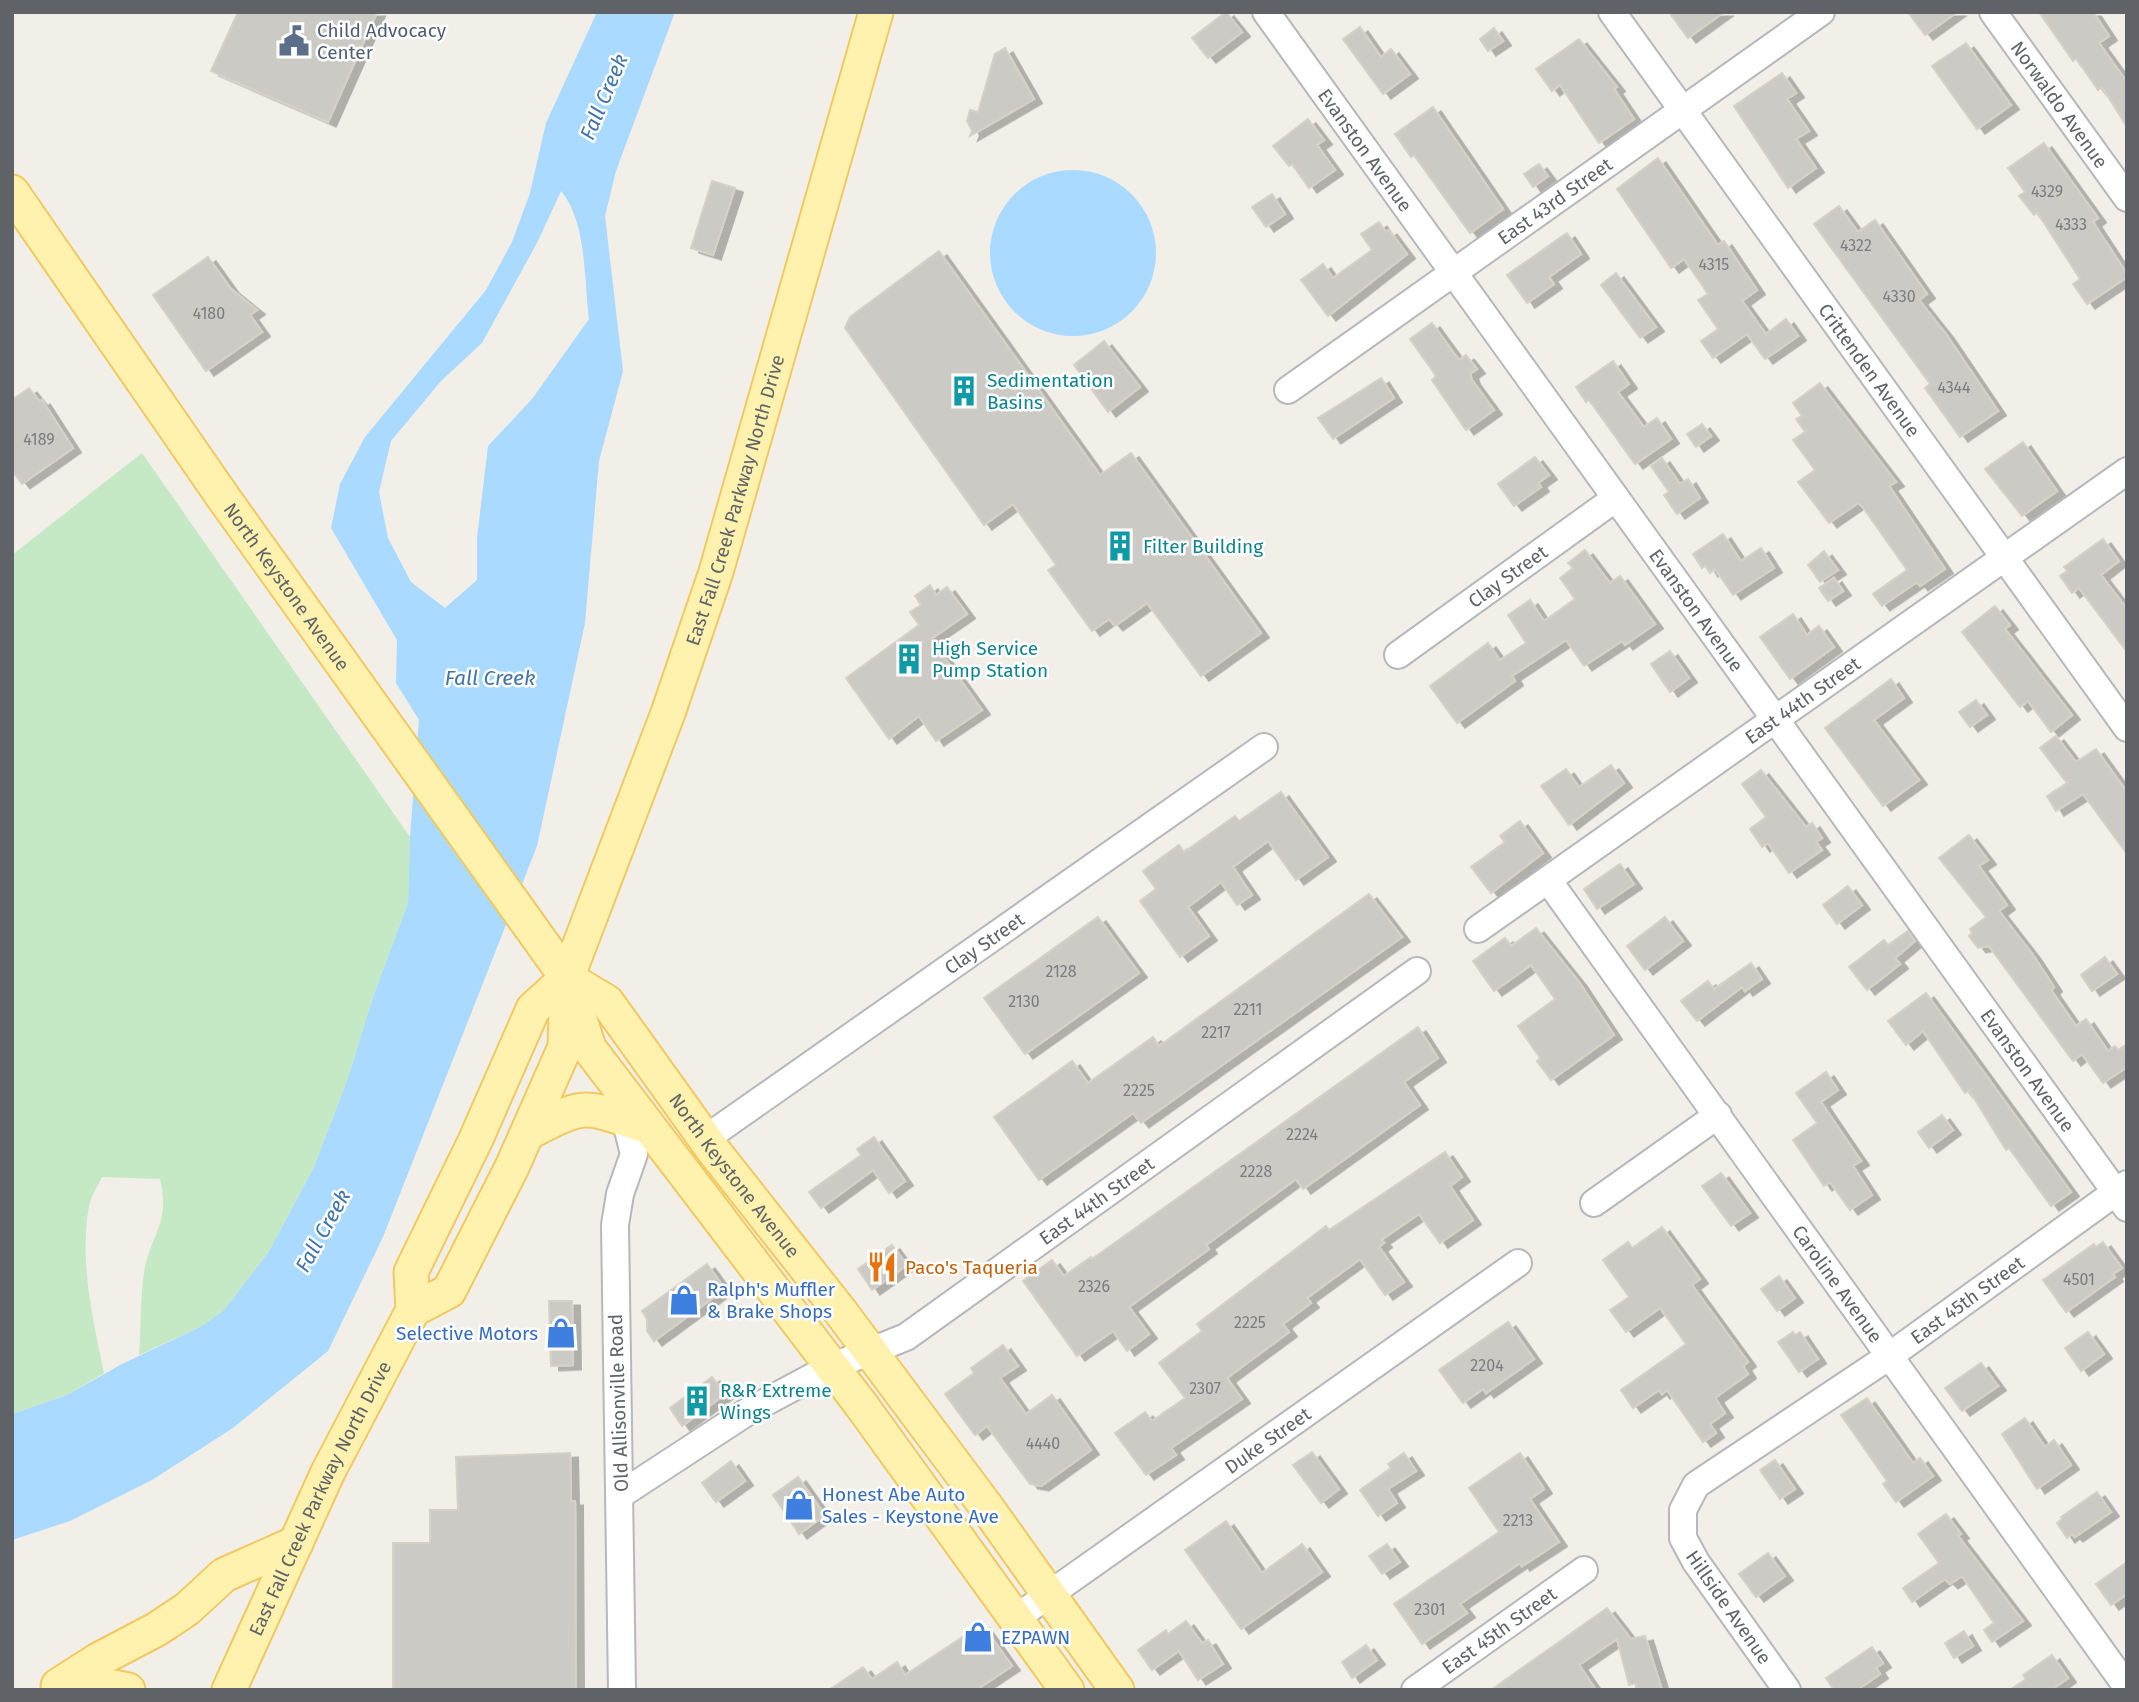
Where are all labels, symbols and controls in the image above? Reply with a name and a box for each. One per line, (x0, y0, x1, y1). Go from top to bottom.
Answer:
place label: Child Advocacy Center (317, 19, 447, 64)
public building icon: Child Advocacy Center (277, 24, 311, 58)
street label: Norwaldo Avenue (2006, 37, 2113, 173)
water label: Fall Creek (574, 50, 634, 144)
street label: Evanston Avenue (1313, 84, 1417, 216)
street label: East 43rd Street (1493, 153, 1617, 250)
house number: 4329 (2031, 182, 2063, 201)
house number: 4333 (2055, 215, 2087, 234)
house number: 4322 (1840, 236, 1872, 255)
house number: 4315 (1699, 255, 1729, 274)
house number: 4330 (1882, 287, 1916, 306)
street label: Crittenden Avenue (1813, 299, 1925, 442)
house number: 4180 (193, 304, 225, 323)
street label: East Fall Creek Parkway North Drive (681, 352, 790, 649)
place label: Sedimentation Basins (987, 369, 1114, 414)
building icon: Sedimentation Basins (947, 374, 981, 408)
house number: 4344 (1937, 378, 1971, 397)
house number: 4189 (23, 430, 55, 449)
street label: North Keystone Avenue (219, 498, 354, 675)
building icon: Filter Building (1103, 529, 1137, 563)
place label: Filter Building (1143, 535, 1263, 558)
street label: Clay Street (1464, 540, 1552, 613)
street label: Evanston Avenue (1644, 544, 1748, 676)
place label: High Service Pump Station (932, 637, 1048, 682)
building icon: High Service Pump Station (892, 642, 926, 676)
street label: East 44th Street (1741, 652, 1865, 749)
water label: Fall Creek (445, 665, 535, 691)
street label: Clay Street (940, 908, 1029, 979)
house number: 2128 (1045, 962, 1077, 981)
house number: 2130 (1008, 992, 1040, 1011)
house number: 2211 (1233, 1000, 1263, 1019)
street label: Evanston Avenue (1975, 1005, 2079, 1137)
house number: 2217 (1201, 1023, 1231, 1042)
house number: 2225 (1123, 1081, 1155, 1100)
street label: North Keystone Avenue (664, 1089, 805, 1263)
house number: 2224 (1286, 1125, 1318, 1144)
street label: East 44th Street (1035, 1152, 1159, 1250)
house number: 2228 (1240, 1162, 1272, 1181)
water label: Fall Creek (290, 1185, 356, 1277)
street label: Caroline Avenue (1787, 1221, 1887, 1347)
restaurant icon: Paco's Taqueria (865, 1250, 899, 1284)
street label: East 45th Street (1906, 1251, 2029, 1349)
place label: Paco's Taqueria (905, 1256, 1038, 1279)
house number: 4501 (2063, 1270, 2095, 1289)
house number: 2326 (1078, 1277, 1110, 1296)
place label: Ralph's Muffler & Brake Shops (707, 1278, 836, 1323)
shop icon: Ralph's Muffler & Brake Shops (667, 1283, 701, 1317)
street label: Old Allisonville Road (604, 1313, 633, 1492)
house number: 2225 (1234, 1313, 1266, 1332)
shop icon: Selective Motors (544, 1316, 578, 1350)
place label: Selective Motors (396, 1322, 538, 1345)
house number: 2204 (1470, 1356, 1504, 1375)
street label: East Fall Creek Parkway North Drive (244, 1357, 396, 1640)
place label: R&R Extreme Wings (720, 1379, 832, 1424)
house number: 2307 (1189, 1379, 1221, 1398)
building icon: R&R Extreme Wings (680, 1384, 714, 1418)
street label: Duke Street (1220, 1402, 1315, 1479)
house number: 4440 (1026, 1434, 1060, 1453)
place label: Honest Abe Auto Sales - Keystone Ave (822, 1483, 999, 1528)
shop icon: Honest Abe Auto Sales - Keystone Ave (782, 1488, 816, 1522)
house number: 2213 (1503, 1511, 1533, 1530)
street label: Hillside Avenue (1681, 1546, 1776, 1669)
street label: East 45th Street (1438, 1582, 1561, 1679)
house number: 2301 (1414, 1600, 1446, 1619)
shop icon: EZPAWN (961, 1620, 995, 1654)
place label: EZPAWN (1001, 1626, 1070, 1649)

